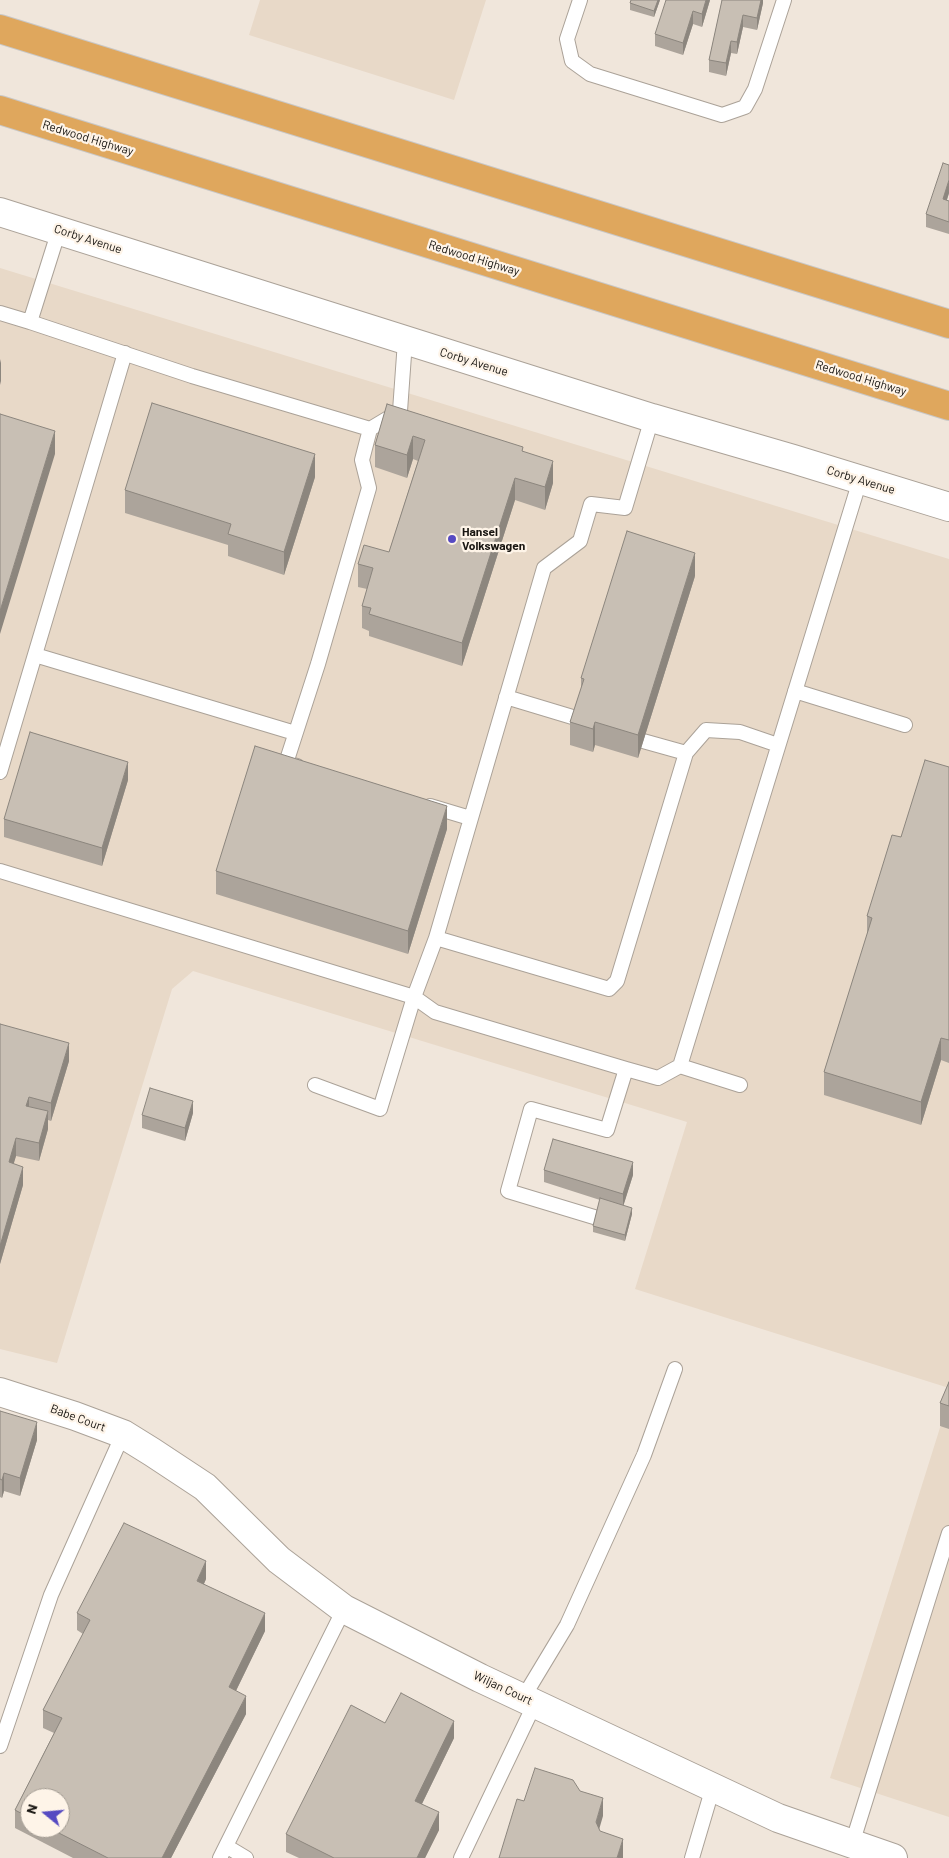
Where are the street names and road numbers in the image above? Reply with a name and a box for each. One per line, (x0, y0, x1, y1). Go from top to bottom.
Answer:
street label: Redwood Highway (41, 117, 135, 159)
street label: Corby Avenue (52, 221, 124, 257)
street label: Redwood Highway (427, 237, 521, 279)
street label: Corby Avenue (438, 345, 510, 379)
street label: Redwood Highway (814, 357, 908, 399)
street label: Corby Avenue (825, 463, 897, 497)
street label: Babe Court (48, 1401, 108, 1435)
street label: Wiljan Court (471, 1668, 535, 1708)

